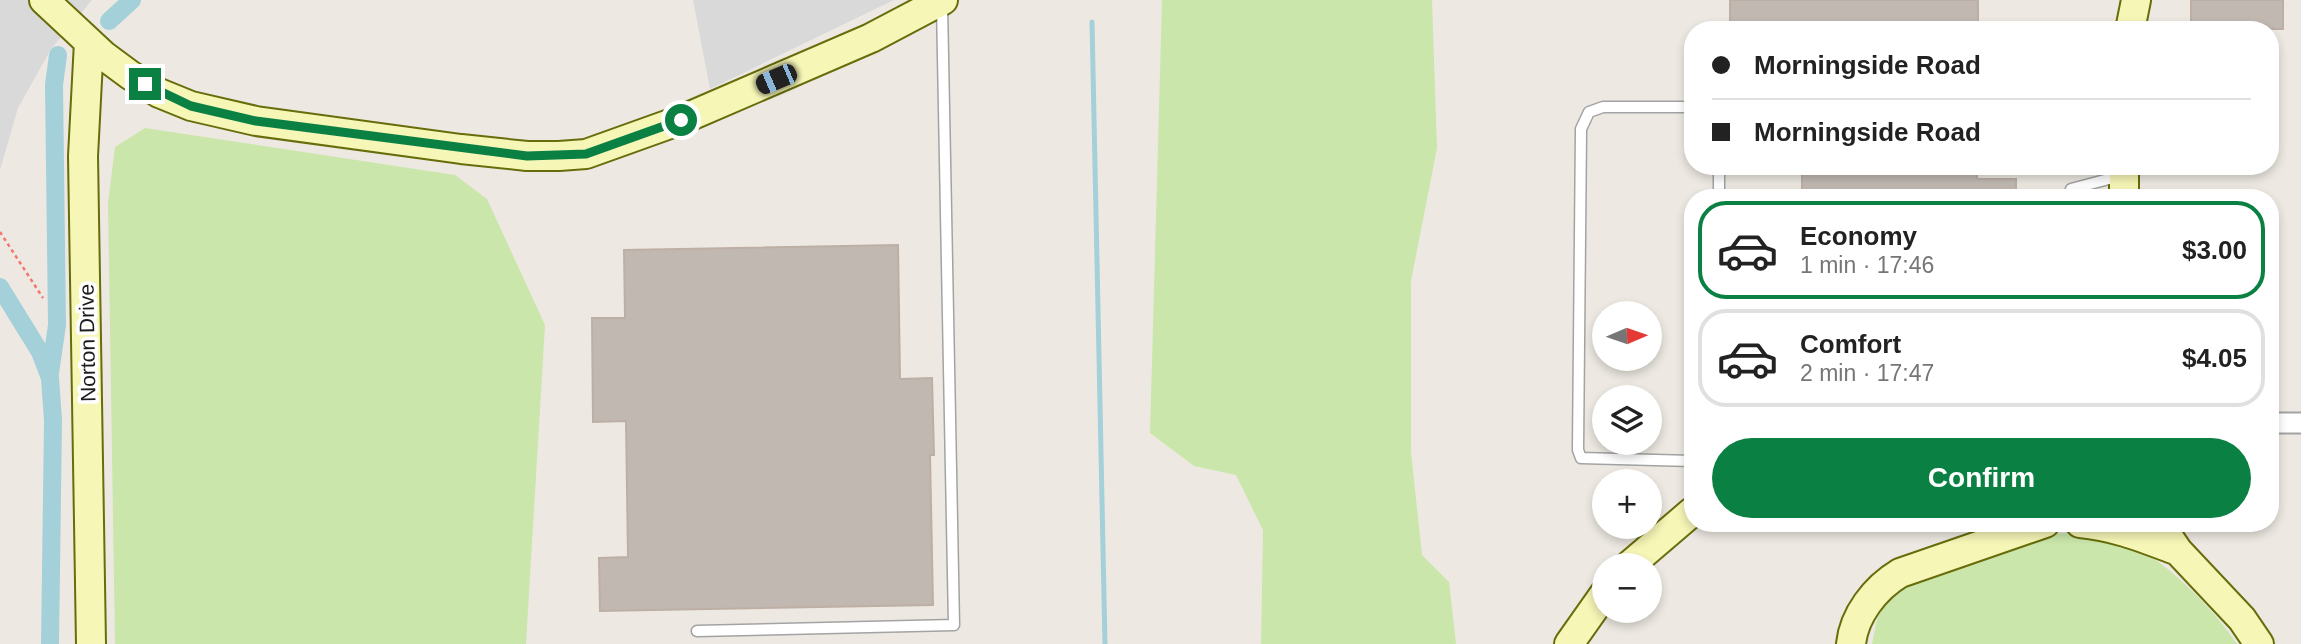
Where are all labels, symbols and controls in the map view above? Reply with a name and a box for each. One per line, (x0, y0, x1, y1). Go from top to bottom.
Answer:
text: Morningside Road (1754, 50, 1981, 80)
car (753, 61, 800, 97)
route end (129, 68, 161, 100)
route start (665, 104, 697, 136)
text: Morningside Road (1754, 117, 1981, 147)
icon: car (1716, 219, 1779, 282)
text: Economy (1800, 221, 1917, 251)
text: $3.00 (2182, 235, 2247, 265)
text: 1 min · 17:46 (1800, 252, 1934, 278)
street label: Norton Drive (74, 284, 100, 402)
north arrow (1592, 301, 1662, 371)
map controls (1592, 301, 1662, 623)
icon: car (1716, 327, 1779, 390)
text: Comfort (1800, 329, 1901, 359)
text: $4.05 (2182, 343, 2247, 373)
text: 2 min · 17:47 (1800, 360, 1934, 386)
button: layers (1592, 385, 1662, 455)
button: Confirm (1712, 438, 2251, 518)
button: + (1592, 469, 1662, 539)
button: − (1592, 553, 1662, 623)

